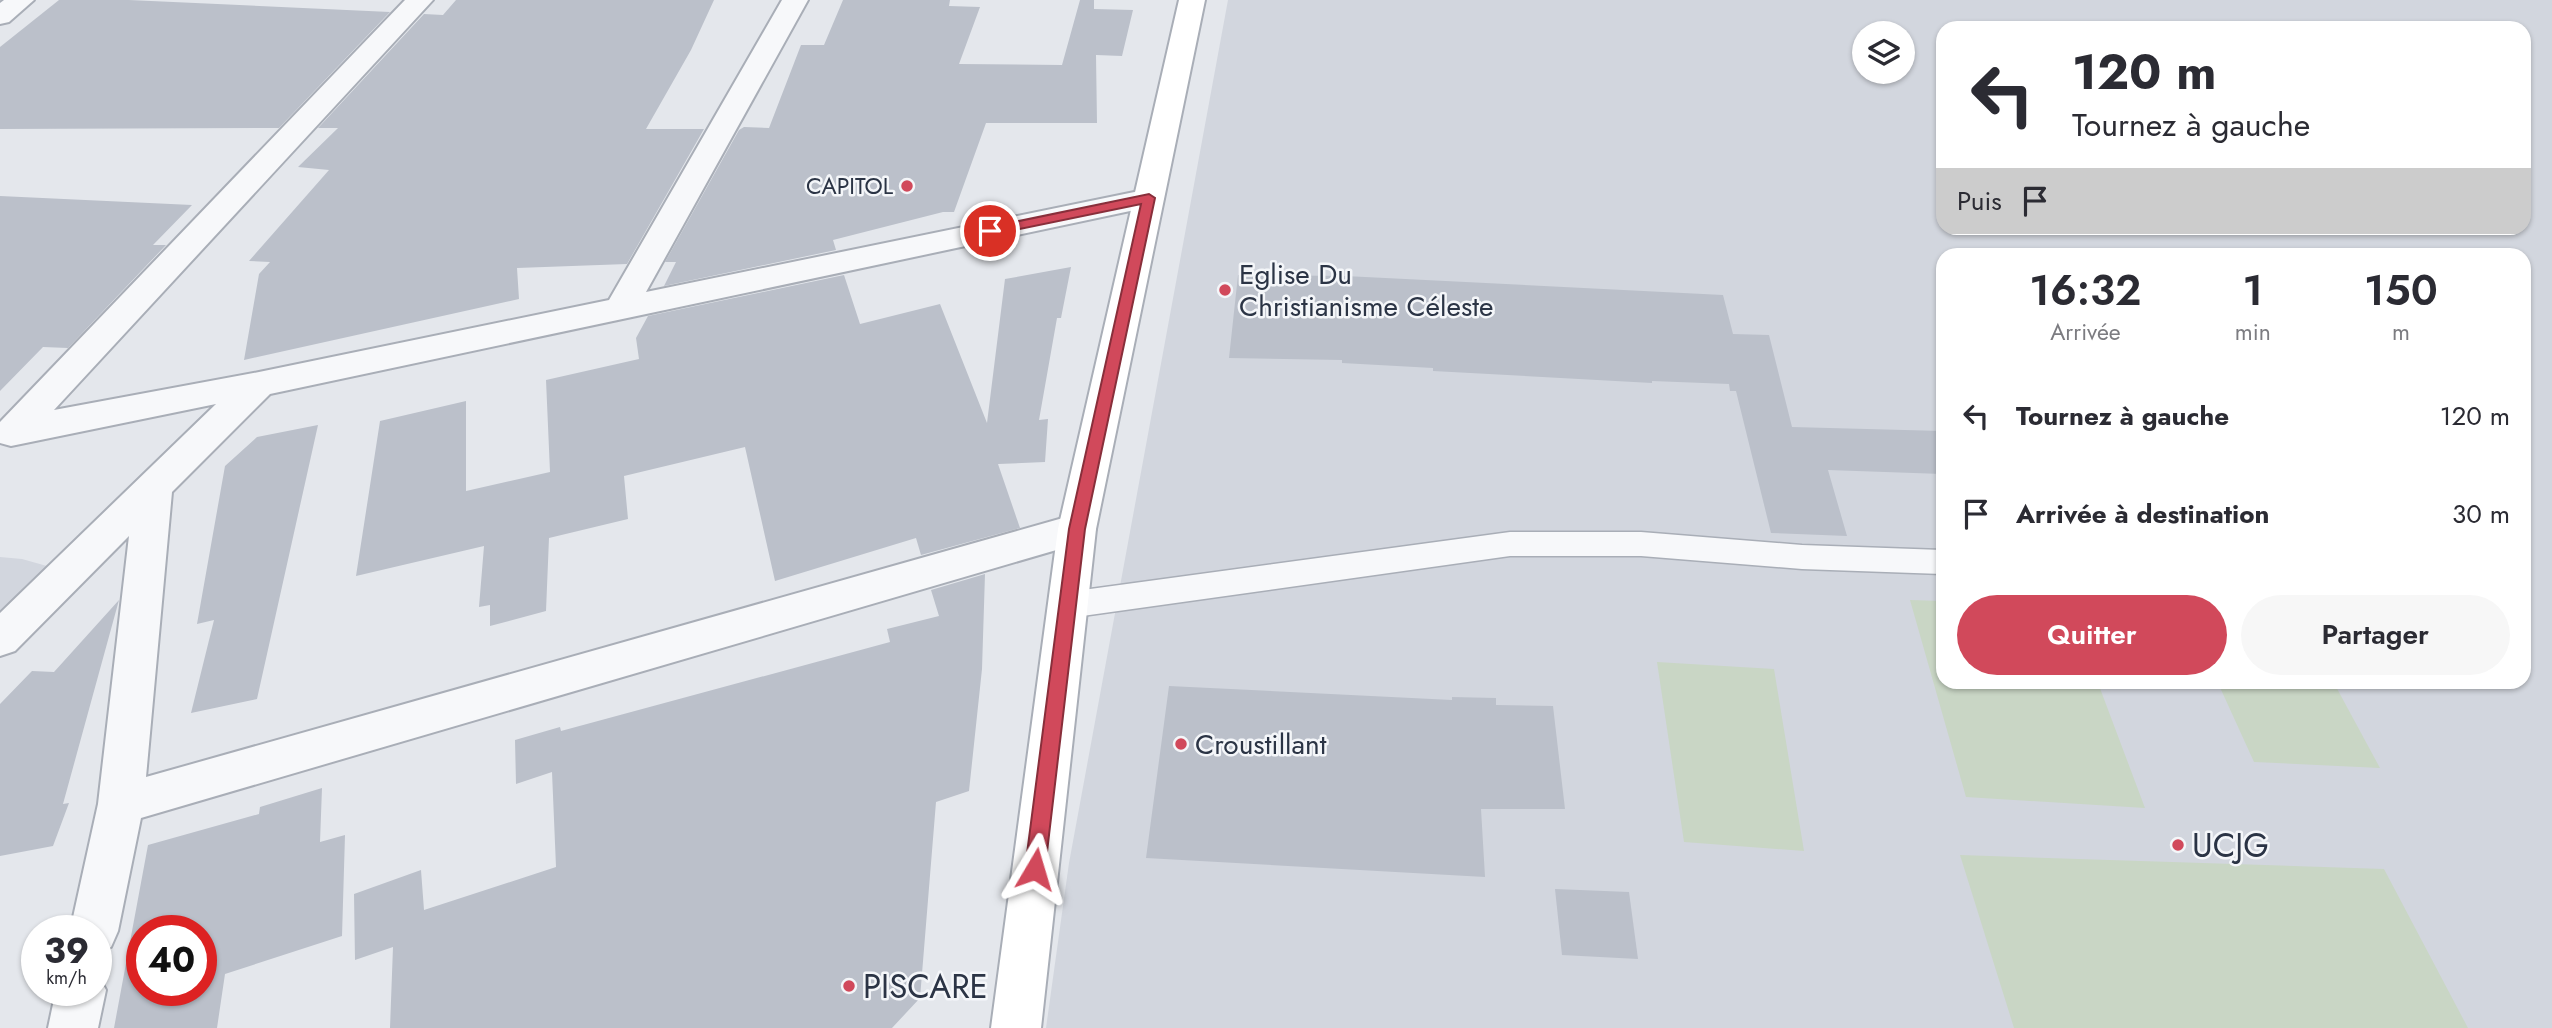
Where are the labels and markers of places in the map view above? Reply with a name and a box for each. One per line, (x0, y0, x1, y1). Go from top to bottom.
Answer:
place label: CAPITOL (806, 169, 894, 203)
marker: CAPITOL (899, 178, 915, 194)
pin (960, 201, 1020, 261)
place label: Eglise Du Christianisme Céleste (1239, 254, 1493, 327)
marker: Eglise Du Christianisme Céleste (1217, 282, 1233, 298)
place label: Croustillant (1195, 724, 1327, 765)
marker: Croustillant (1173, 736, 1189, 752)
place label: UCJG (2192, 822, 2269, 869)
marker: UCJG (2170, 837, 2186, 853)
place label: PISCARE (863, 963, 988, 1010)
marker: PISCARE (841, 978, 857, 994)

